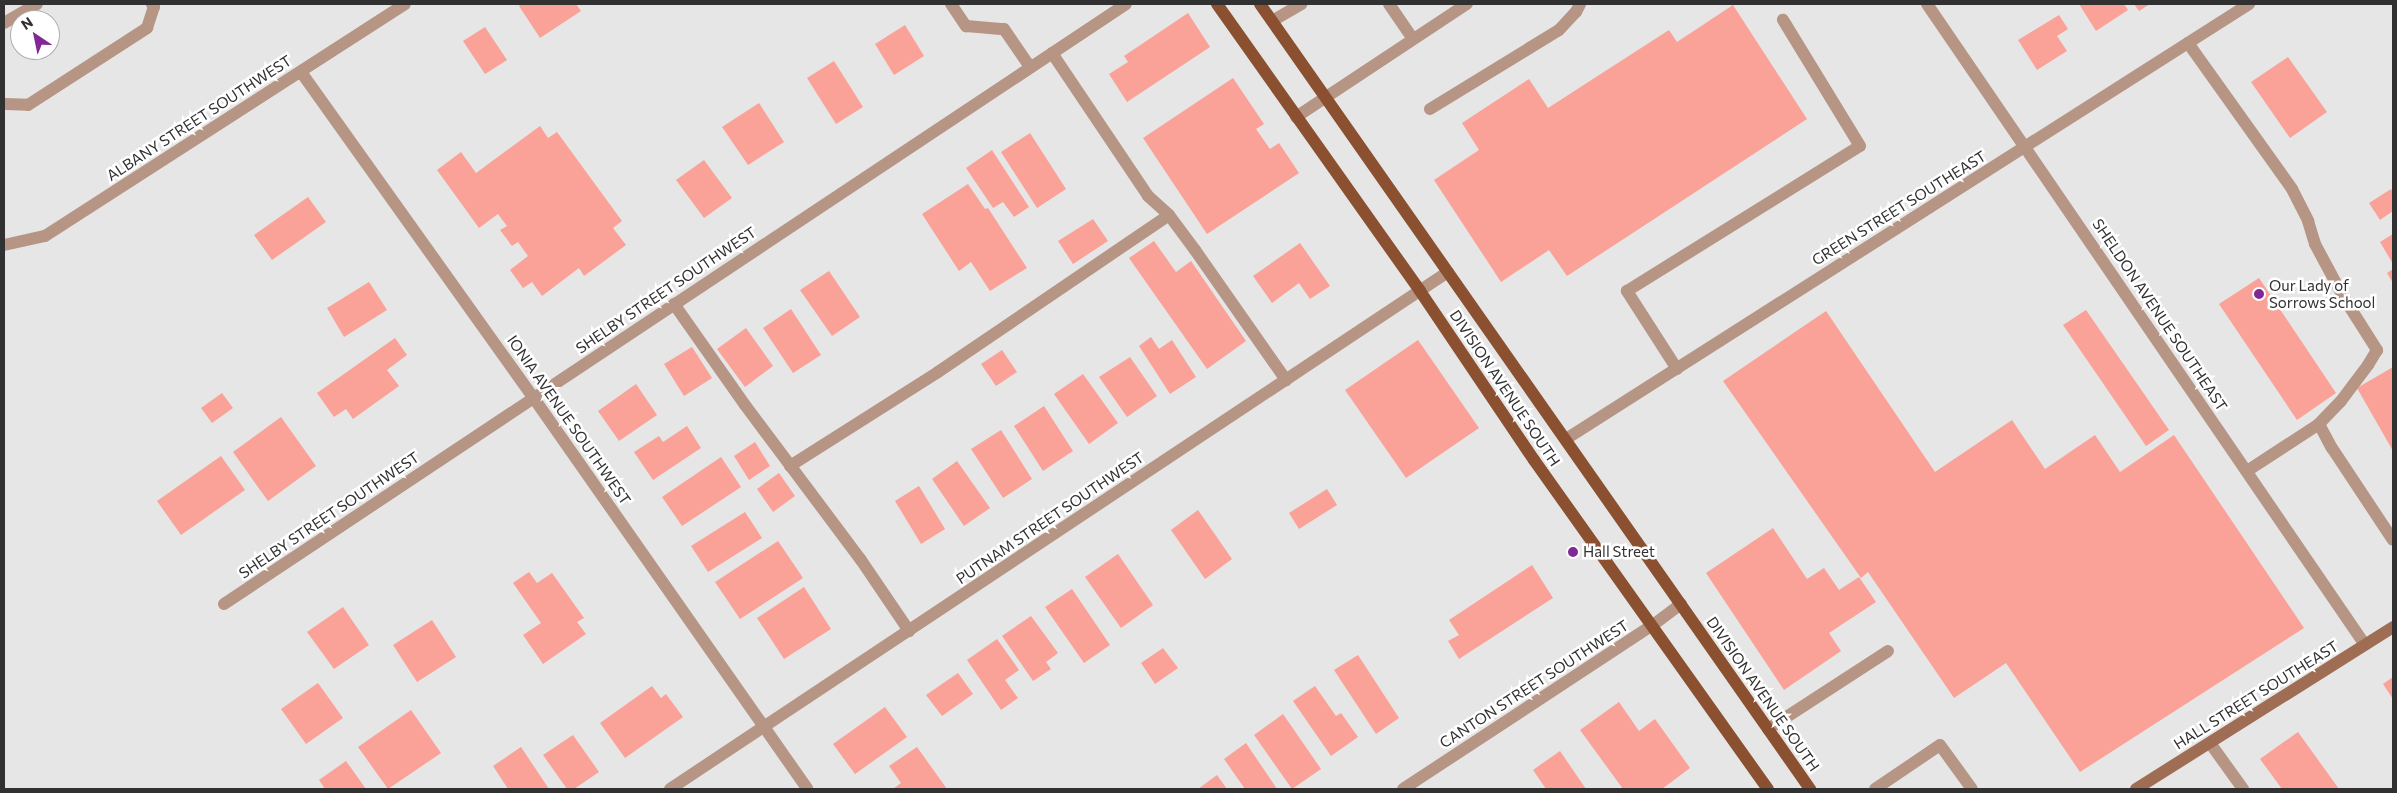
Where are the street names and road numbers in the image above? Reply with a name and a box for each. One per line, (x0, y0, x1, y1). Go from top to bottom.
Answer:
street label: ALBANY STREET SOUTHWEST (103, 51, 295, 185)
street label: GREEN STREET SOUTHEAST (1809, 147, 1989, 269)
street label: SHELDON AVENUE SOUTHEAST (2089, 216, 2231, 414)
street label: SHELBY STREET SOUTHWEST (572, 223, 760, 357)
street label: DIVISION AVENUE SOUTH (1446, 306, 1564, 470)
street label: IONIA AVENUE SOUTHWEST (503, 332, 635, 508)
street label: SHELBY STREET SOUTHWEST (235, 448, 423, 582)
street label: PUTNAM STREET SOUTHWEST (953, 448, 1147, 588)
street label: DIVISION AVENUE SOUTH (1703, 613, 1823, 775)
street label: CANTON STREET SOUTHWEST (1436, 616, 1632, 752)
street label: HALL STREET SOUTHEAST (2170, 637, 2342, 753)

